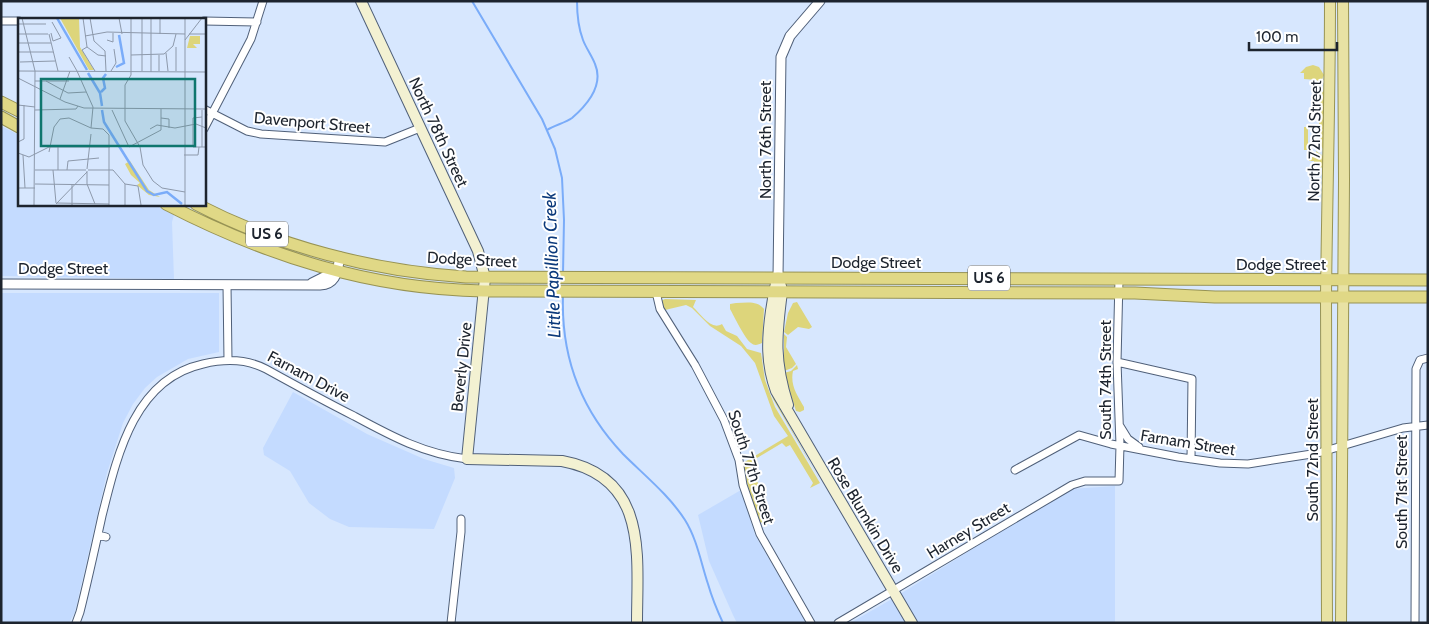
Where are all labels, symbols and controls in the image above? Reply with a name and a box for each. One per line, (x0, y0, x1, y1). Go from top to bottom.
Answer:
inset map (18, 18, 205, 205)
scale bar (1249, 20, 1336, 52)
text: 100 m (1256, 28, 1298, 46)
street label: North 78th Street (405, 74, 473, 191)
street label: North 72nd Street (1304, 79, 1325, 202)
street label: North 76th Street (756, 80, 775, 199)
street label: Davenport Street (253, 108, 371, 137)
water label: Little Papillion Creek (538, 190, 566, 338)
road number: US 6 (246, 222, 288, 246)
street label: Dodge Street (426, 248, 518, 271)
street label: Dodge Street (831, 253, 922, 272)
street label: Dodge Street (1236, 255, 1327, 274)
street label: Dodge Street (18, 259, 109, 278)
road number: US 6 (968, 266, 1010, 290)
street label: South 74th Street (1096, 320, 1115, 440)
street label: Beverly Drive (447, 321, 476, 413)
street label: Farnam Drive (264, 347, 353, 406)
street label: South 72nd Street (1303, 398, 1322, 522)
street label: South 77th Street (724, 408, 779, 527)
street label: Farnam Street (1139, 426, 1237, 459)
street label: South 71st Street (1392, 434, 1411, 549)
street label: Rose Blumkin Drive (824, 454, 908, 576)
street label: Harney Street (923, 498, 1014, 563)

